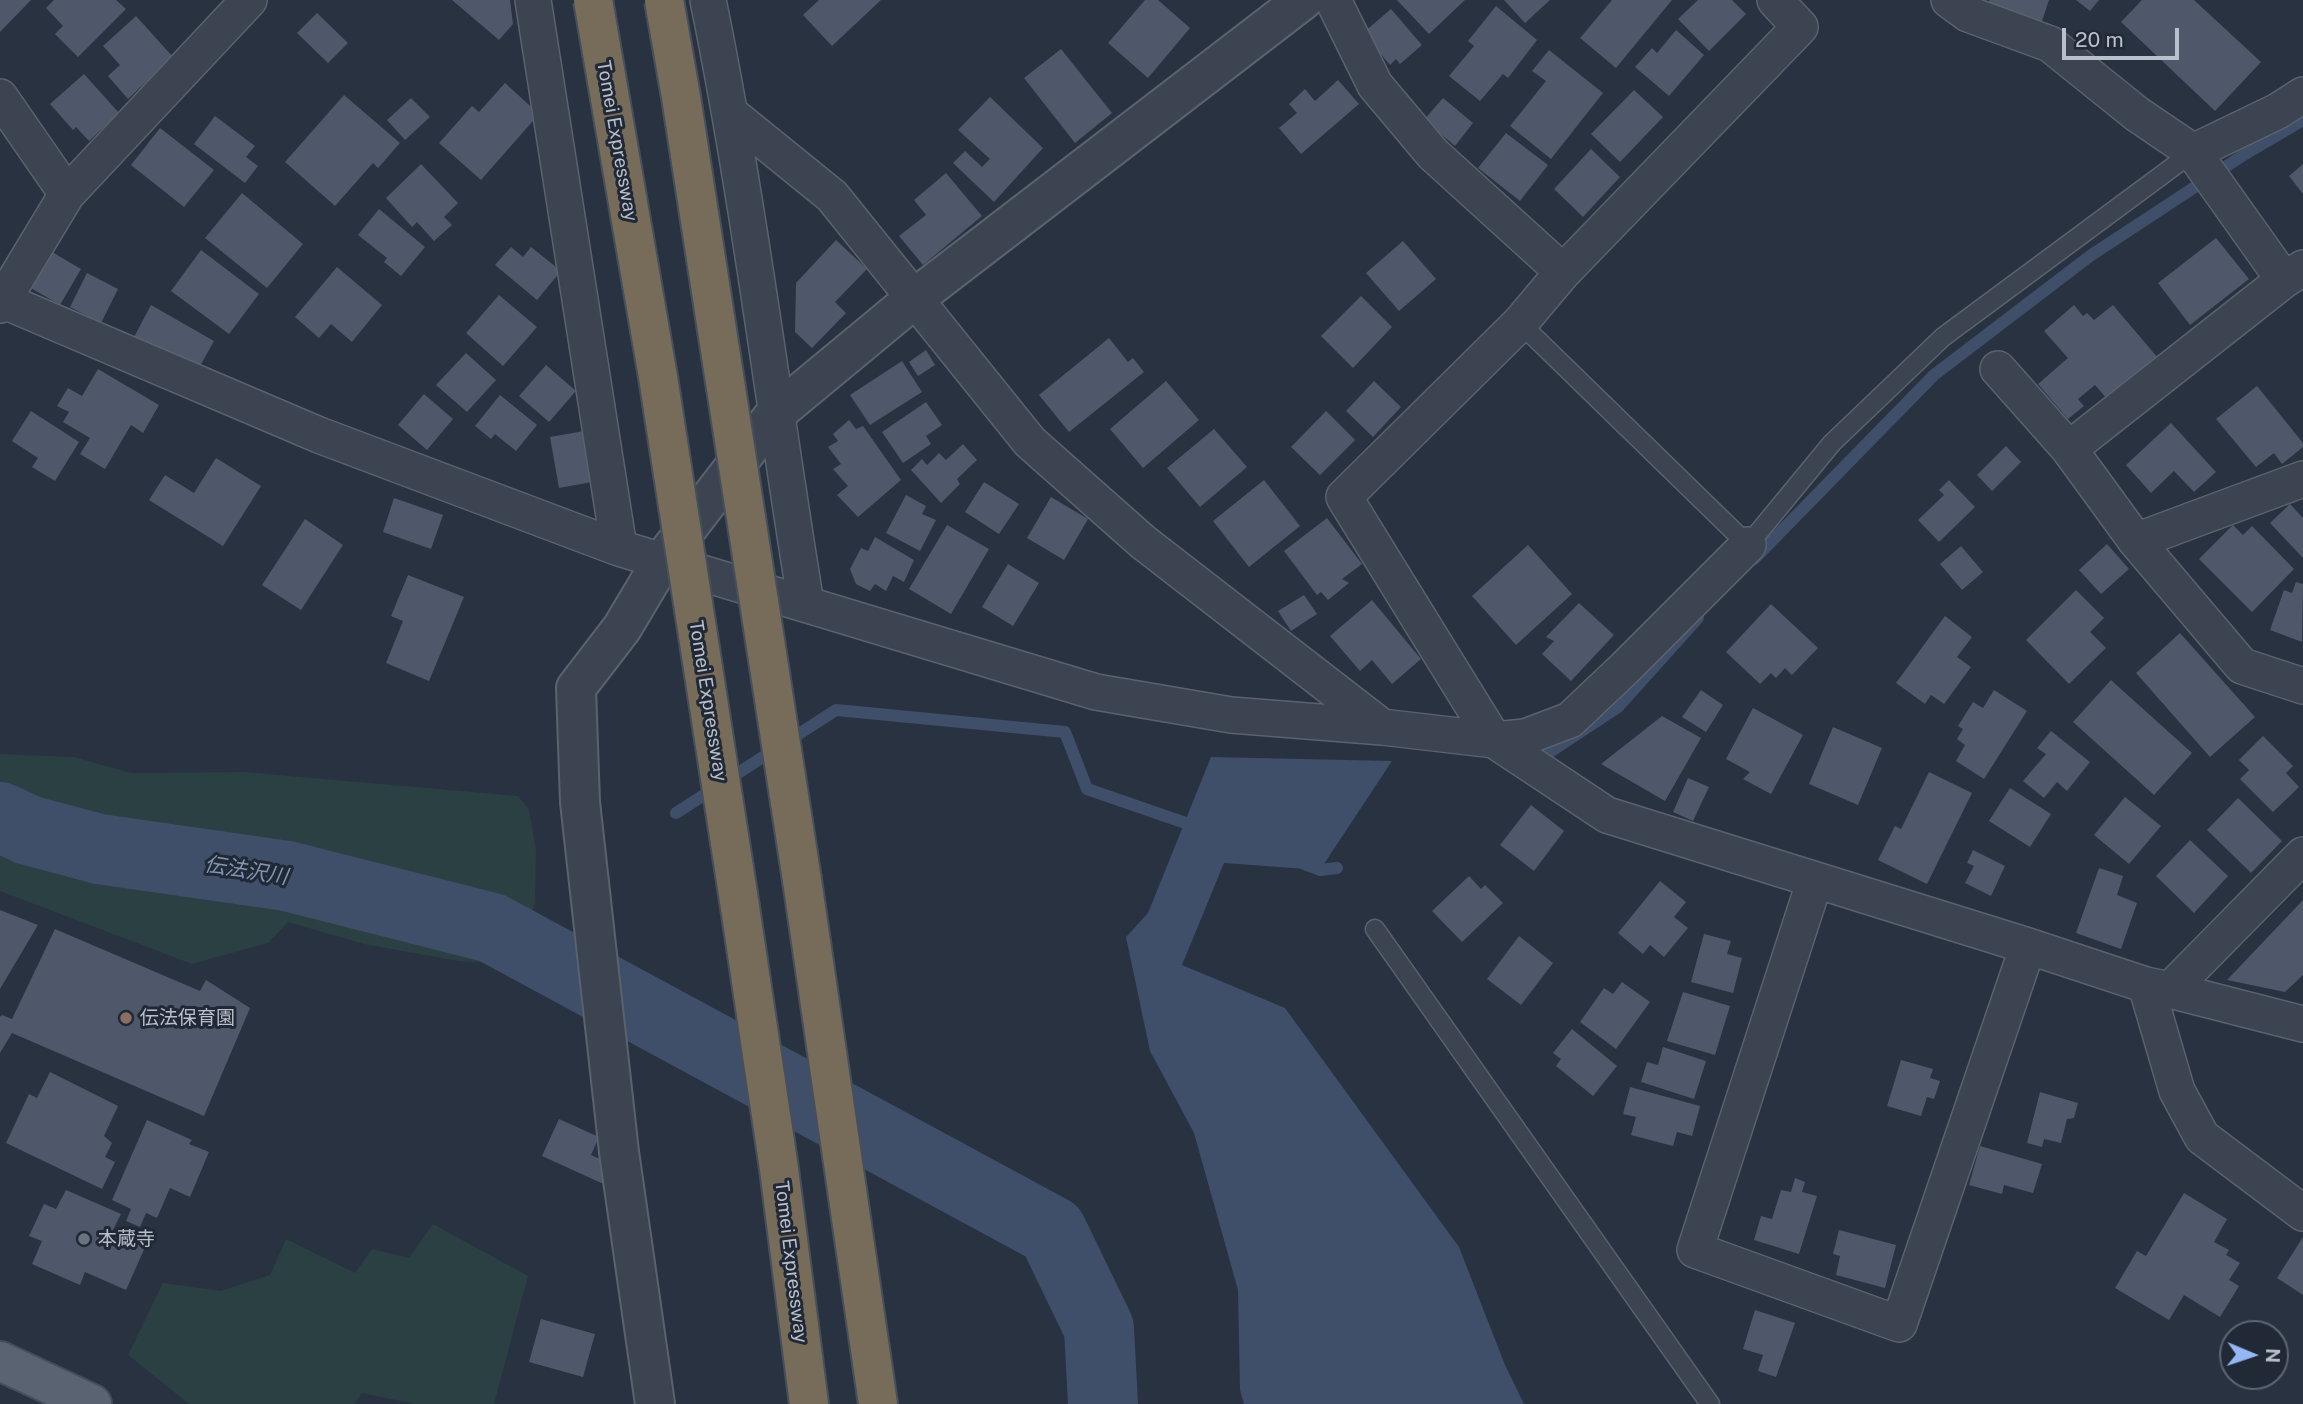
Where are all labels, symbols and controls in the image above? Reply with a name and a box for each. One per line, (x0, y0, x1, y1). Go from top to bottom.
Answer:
scale bar (2065, 14, 2182, 58)
text: 20 m (2075, 27, 2124, 52)
street label: Tomei Expressway (592, 59, 642, 223)
street label: Tomei Expressway (684, 619, 732, 783)
water label: 伝法沢川 (203, 852, 289, 890)
place label: 伝法保育園 (140, 1007, 235, 1029)
marker: 伝法保育園 (118, 1010, 134, 1026)
street label: Tomei Expressway (770, 1180, 812, 1344)
place label: 本蔵寺 (98, 1228, 155, 1250)
marker: 本蔵寺 (76, 1231, 92, 1247)
north arrow (2219, 1320, 2289, 1390)
text: N (2262, 1348, 2284, 1363)

